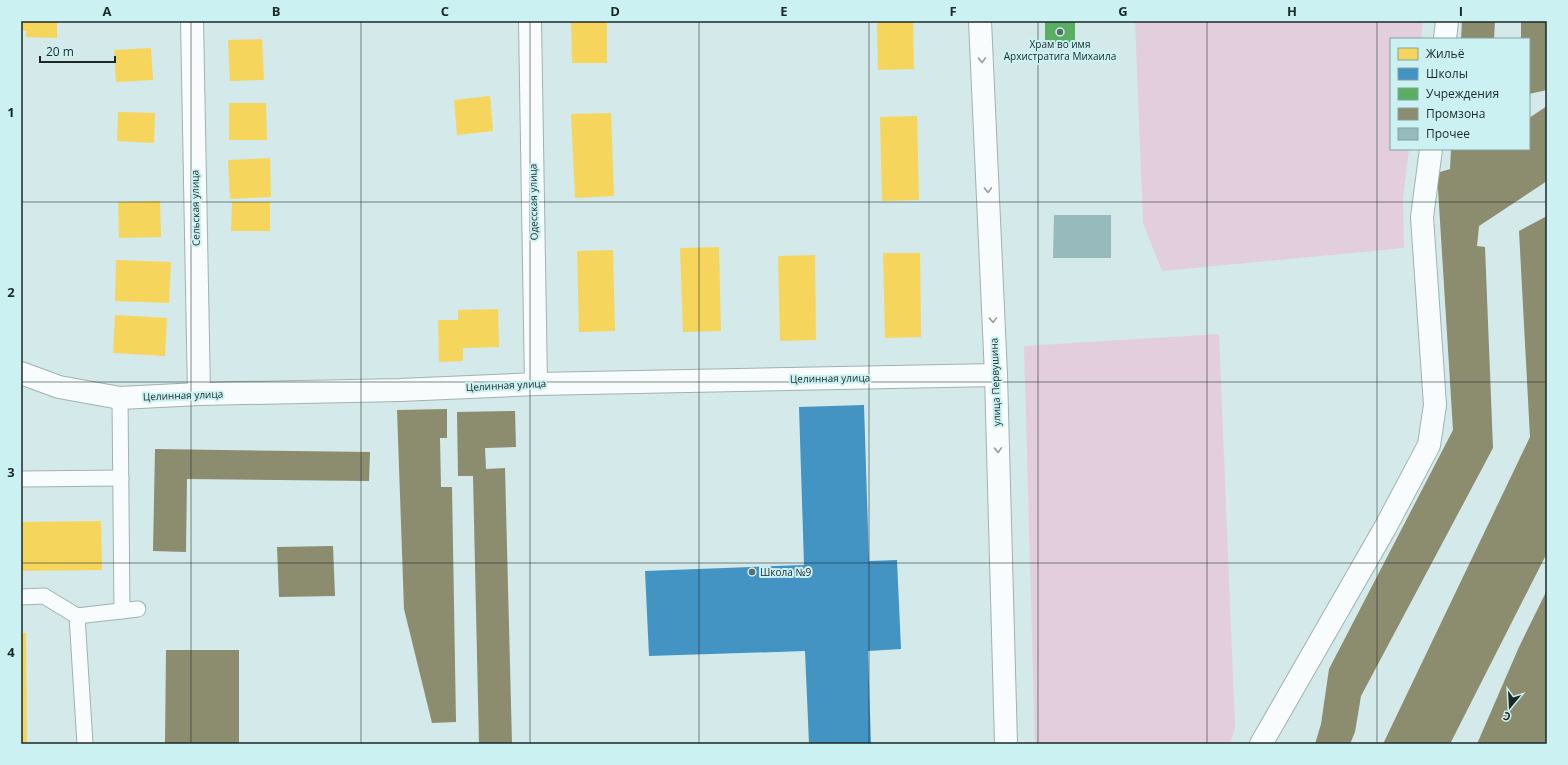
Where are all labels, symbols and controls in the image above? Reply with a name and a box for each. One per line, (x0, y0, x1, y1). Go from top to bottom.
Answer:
text: A (103, 2, 112, 20)
text: B (272, 2, 281, 20)
text: C (441, 2, 449, 20)
text: D (610, 2, 620, 20)
text: E (780, 2, 788, 20)
text: F (949, 2, 957, 20)
text: G (1118, 2, 1128, 20)
text: H (1287, 2, 1297, 20)
text: I (1459, 2, 1463, 20)
marker: Храм во имя Архистратига Михаила (1055, 27, 1065, 37)
place label: Храм во имя Архистратига Михаила (1004, 37, 1116, 63)
scale bar (40, 38, 115, 64)
legend (1390, 38, 1530, 150)
text: 20 m (46, 43, 74, 60)
text: Жильё (1426, 45, 1465, 62)
one-way arrow (978, 57, 986, 63)
text: Школы (1426, 65, 1468, 82)
text: Учреждения (1426, 85, 1499, 102)
text: 1 (7, 103, 15, 121)
text: Промзона (1426, 105, 1485, 122)
text: Прочее (1426, 125, 1470, 142)
street label: Одесская улица (525, 164, 541, 240)
street label: Сельская улица (187, 170, 203, 246)
one-way arrow (983, 187, 992, 193)
text: 2 (7, 283, 15, 301)
one-way arrow (989, 317, 997, 323)
street label: улица Первушина (986, 338, 1004, 426)
street label: Целинная улица (790, 370, 870, 386)
street label: Целинная улица (466, 376, 546, 394)
street label: Целинная улица (143, 387, 223, 403)
one-way arrow (993, 447, 1002, 453)
text: 3 (7, 463, 15, 481)
place label: Школа №9 (760, 565, 812, 579)
marker: Школа №9 (747, 567, 757, 577)
text: 4 (7, 643, 15, 661)
north arrow (1490, 687, 1530, 727)
text: С (1501, 709, 1512, 725)

